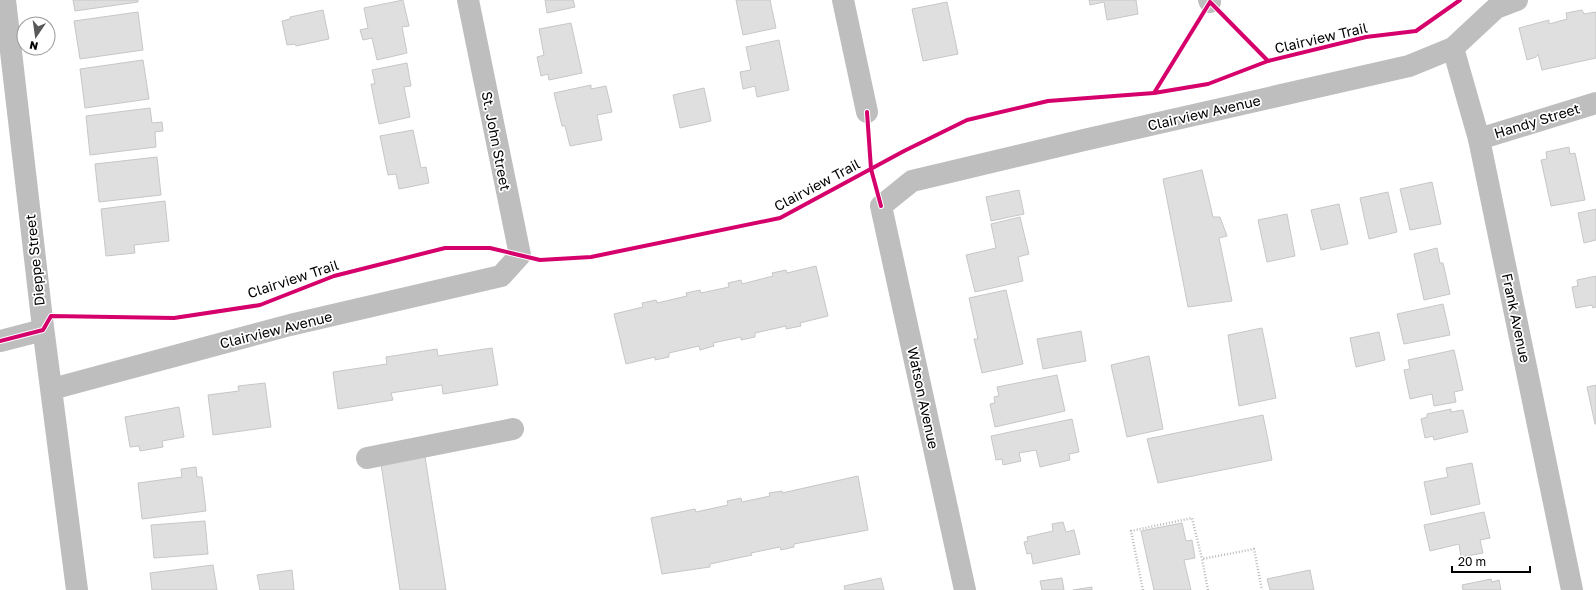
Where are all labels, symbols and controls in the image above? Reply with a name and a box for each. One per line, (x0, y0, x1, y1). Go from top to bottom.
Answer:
north arrow (16, 16, 56, 56)
street label: Clairview Trail (1273, 19, 1369, 56)
text: N (28, 39, 39, 54)
street label: St. John Street (479, 90, 514, 192)
street label: Clairview Avenue (1146, 91, 1262, 134)
street label: Handy Street (1492, 99, 1582, 142)
street label: Clairview Trail (771, 155, 863, 214)
street label: Dieppe Street (21, 213, 48, 307)
street label: Clairview Trail (245, 256, 341, 301)
street label: Frank Avenue (1499, 272, 1534, 364)
street label: Clairview Avenue (218, 307, 334, 352)
street label: Watson Avenue (904, 345, 943, 450)
scale bar (1452, 548, 1530, 574)
text: 20 m (1458, 554, 1486, 569)

